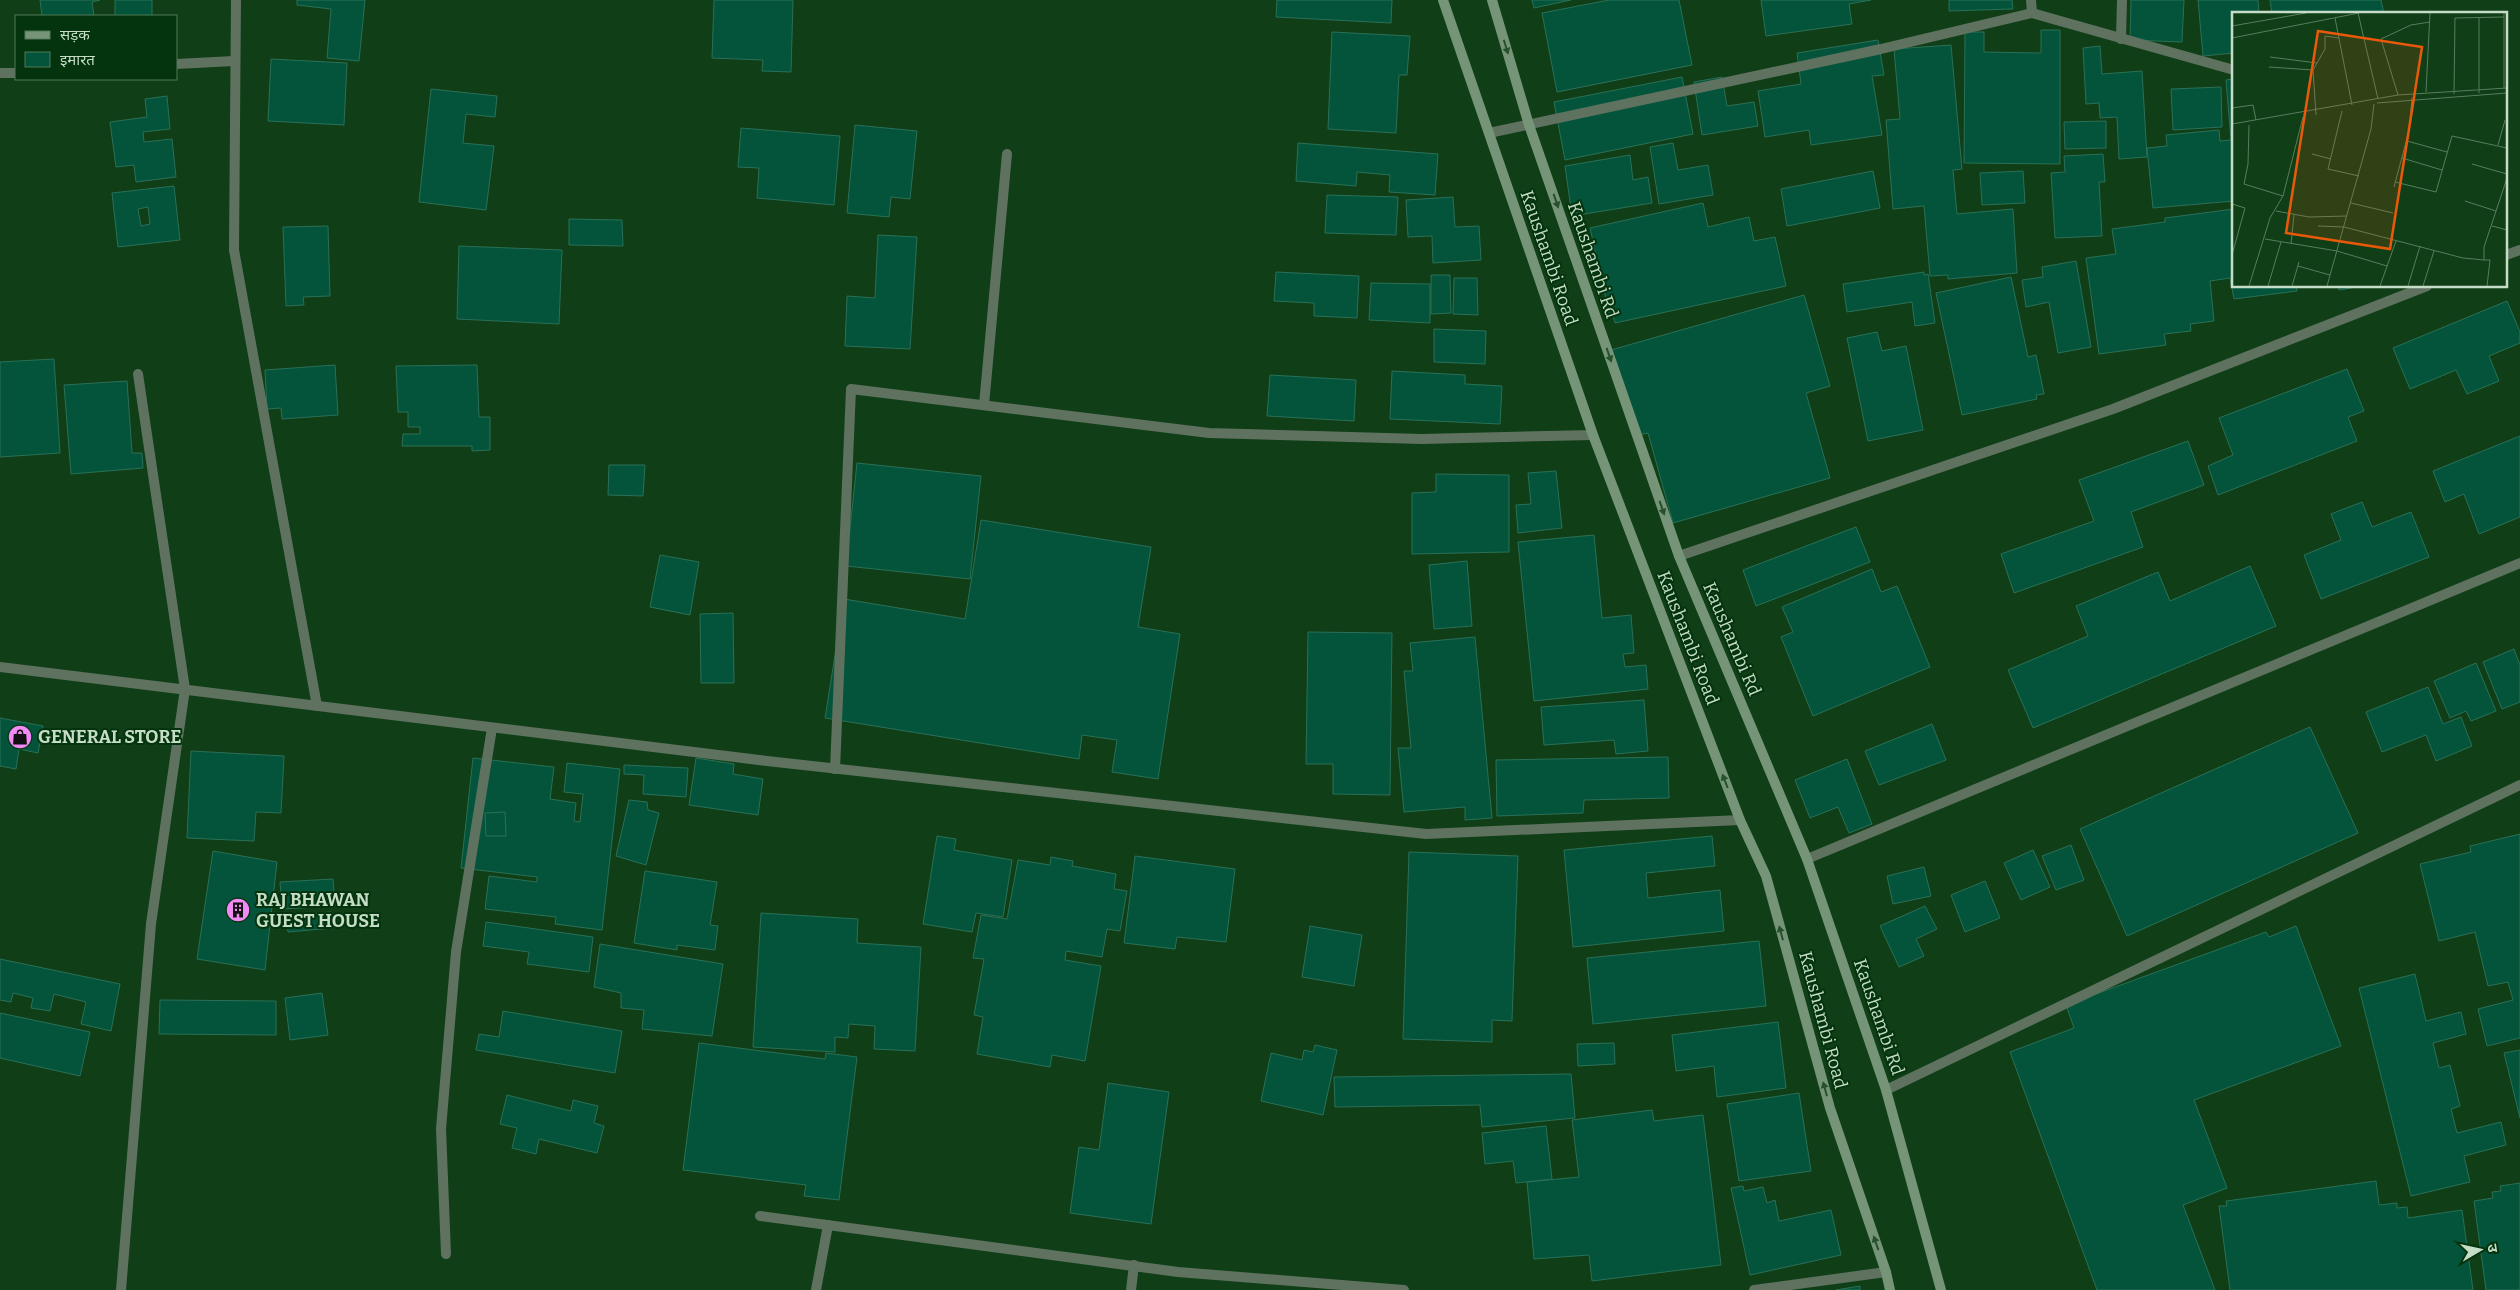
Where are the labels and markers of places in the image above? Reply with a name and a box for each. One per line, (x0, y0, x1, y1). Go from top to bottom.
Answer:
shop icon: GENERAL STORE (7, 724, 33, 750)
place label: GENERAL STORE (38, 726, 181, 748)
place label: RAJ BHAWAN GUEST HOUSE (256, 889, 380, 932)
building icon: RAJ BHAWAN GUEST HOUSE (225, 897, 251, 923)

